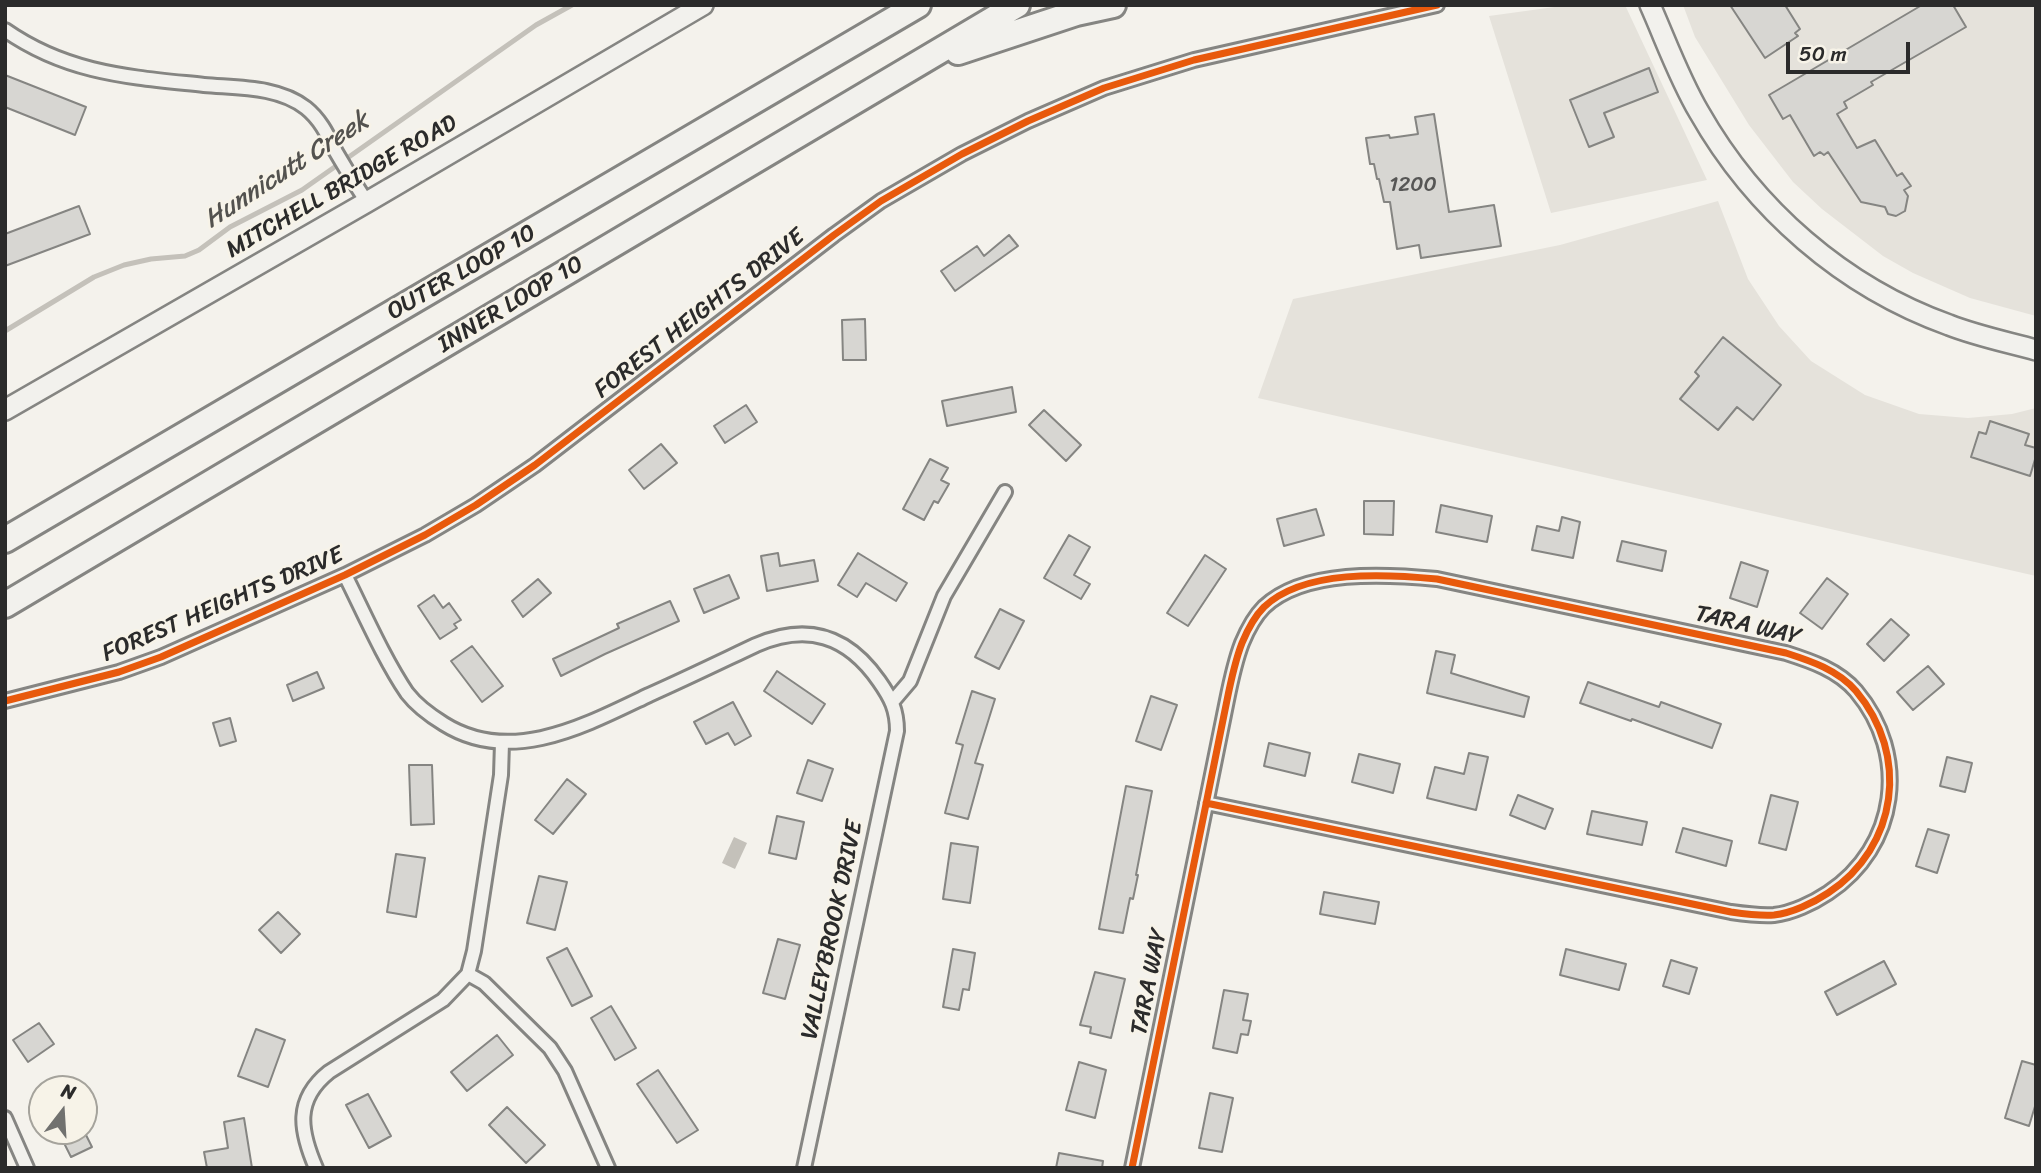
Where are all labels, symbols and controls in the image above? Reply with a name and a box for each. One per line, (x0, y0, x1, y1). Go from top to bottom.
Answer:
scale bar (1789, 28, 1913, 72)
text: 50 m (1799, 35, 1847, 73)
water label: Hunnicutt Creek (199, 106, 375, 236)
street label: MITCHELL BRIDGE ROAD (221, 109, 463, 265)
house number: 1200 (1389, 173, 1437, 199)
street label: OUTER LOOP 10 (383, 219, 541, 327)
street label: FOREST HEIGHTS DRIVE (589, 223, 811, 405)
street label: INNER LOOP 10 (433, 250, 589, 360)
street label: FOREST HEIGHTS DRIVE (98, 541, 348, 669)
street label: TARA WAY (1692, 600, 1804, 652)
street label: VALLEYBROOK DRIVE (796, 818, 870, 1042)
street label: TARA WAY (1126, 926, 1174, 1038)
text: N (58, 1074, 80, 1109)
north arrow (28, 1075, 98, 1145)

